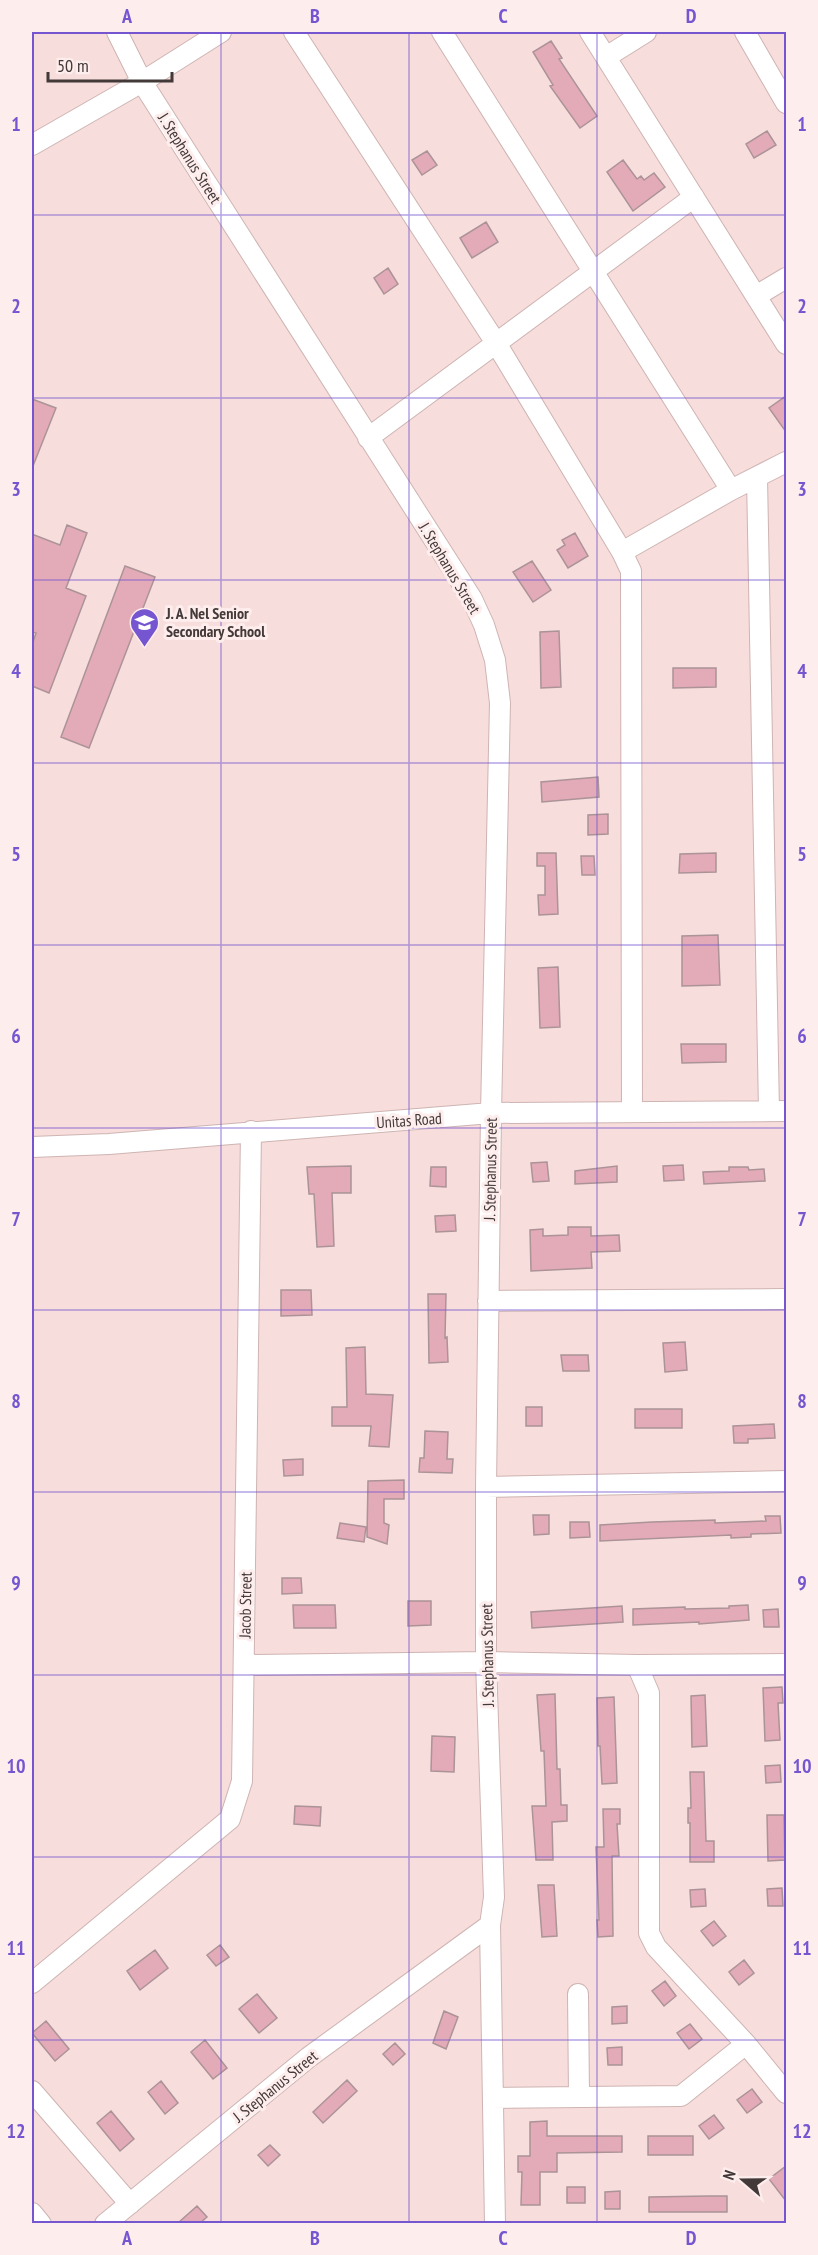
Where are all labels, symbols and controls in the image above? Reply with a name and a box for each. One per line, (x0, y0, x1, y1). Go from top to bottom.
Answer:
text: A (121, 3, 133, 29)
text: B (310, 3, 320, 29)
text: C (498, 3, 508, 29)
text: D (686, 3, 697, 29)
scale bar (48, 45, 172, 83)
text: 50 m (57, 54, 89, 77)
street label: J. Stephanus Street (154, 108, 226, 208)
text: 1 (11, 111, 21, 137)
text: 1 (797, 111, 807, 137)
text: 2 (11, 293, 21, 319)
text: 2 (797, 293, 807, 319)
text: 3 (11, 476, 21, 502)
text: 3 (797, 476, 807, 502)
street label: J. Stephanus Street (414, 518, 485, 618)
place label: J. A. Nel Senior Secondary School (165, 603, 265, 641)
school or university icon: J. A. Nel Senior Secondary School (129, 606, 161, 648)
text: 4 (11, 658, 21, 684)
text: 4 (797, 658, 807, 684)
text: 5 (11, 841, 21, 867)
text: 5 (797, 841, 807, 867)
text: 6 (11, 1023, 21, 1049)
text: 6 (797, 1023, 807, 1049)
street label: Unitas Road (376, 1108, 443, 1132)
street label: J. Stephanus Street (479, 1117, 501, 1222)
text: 7 (11, 1206, 21, 1232)
text: 7 (797, 1206, 807, 1232)
text: 8 (11, 1388, 21, 1414)
text: 8 (797, 1388, 807, 1414)
text: 9 (11, 1570, 21, 1596)
text: 9 (797, 1570, 807, 1596)
street label: Jacob Street (234, 1571, 256, 1639)
street label: J. Stephanus Street (476, 1603, 498, 1708)
text: 10 (6, 1753, 26, 1779)
text: 10 (792, 1753, 812, 1779)
text: 11 (6, 1935, 26, 1961)
text: 11 (792, 1935, 812, 1961)
street label: J. Stephanus Street (228, 2045, 322, 2127)
text: 12 (6, 2118, 26, 2144)
text: 12 (792, 2118, 812, 2144)
north arrow (713, 2150, 773, 2210)
text: N (718, 2167, 740, 2182)
text: A (121, 2225, 133, 2251)
text: B (310, 2225, 320, 2251)
text: C (498, 2225, 508, 2251)
text: D (686, 2225, 697, 2251)

